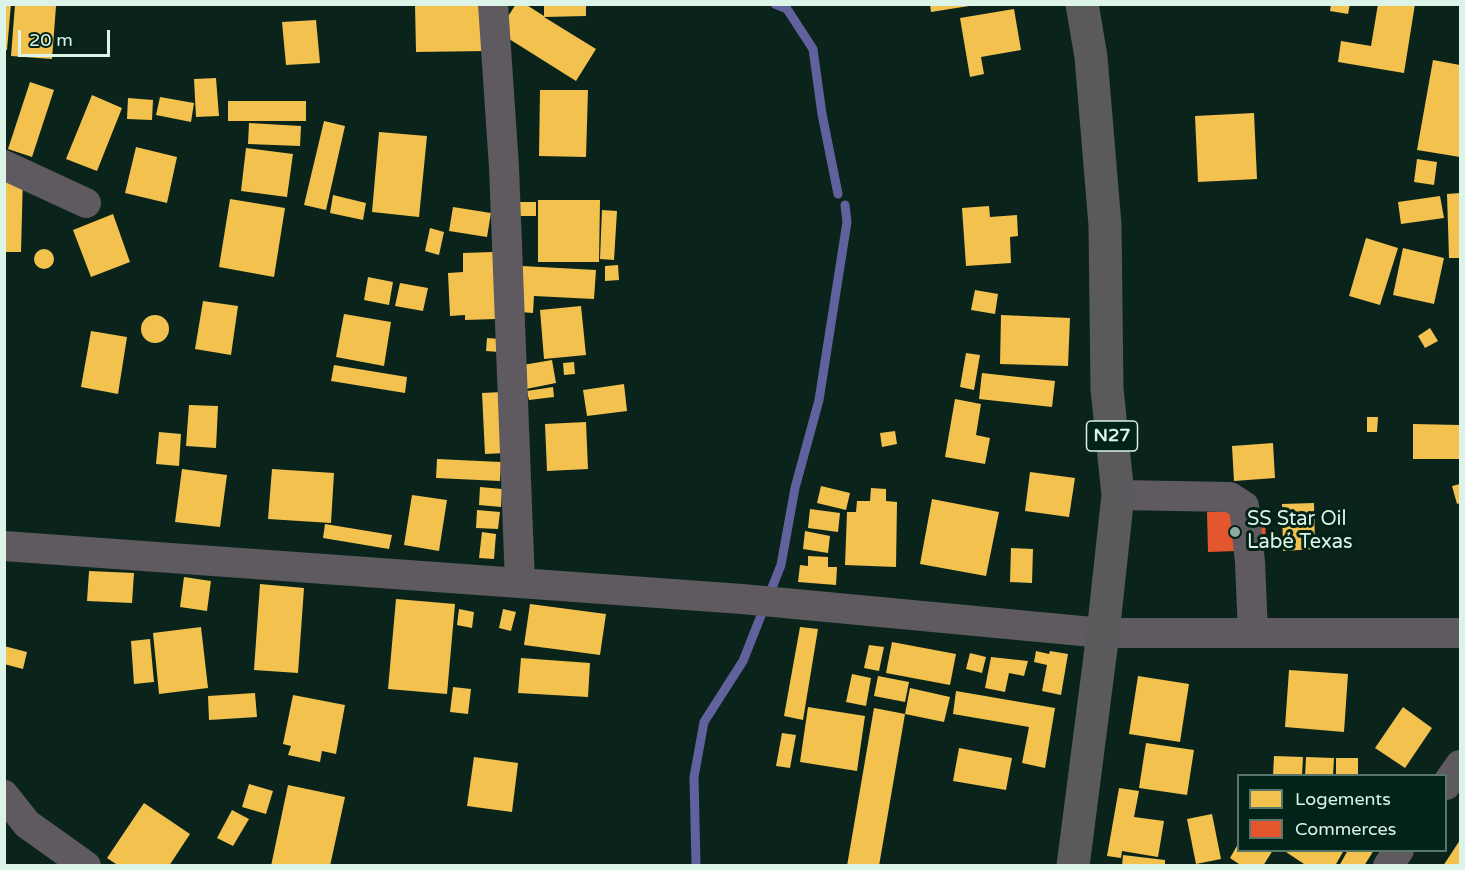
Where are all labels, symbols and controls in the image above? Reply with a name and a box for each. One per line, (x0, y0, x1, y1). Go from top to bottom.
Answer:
scale bar (21, 18, 112, 56)
text: 20 m (29, 29, 73, 51)
road number: N27 (1086, 421, 1138, 451)
place label: SS Star Oil Labé Texas (1247, 508, 1353, 555)
marker: SS Star Oil Labé Texas (1228, 525, 1242, 539)
legend (1237, 774, 1447, 852)
text: Logements (1295, 788, 1391, 810)
text: Commerces (1295, 818, 1396, 840)

